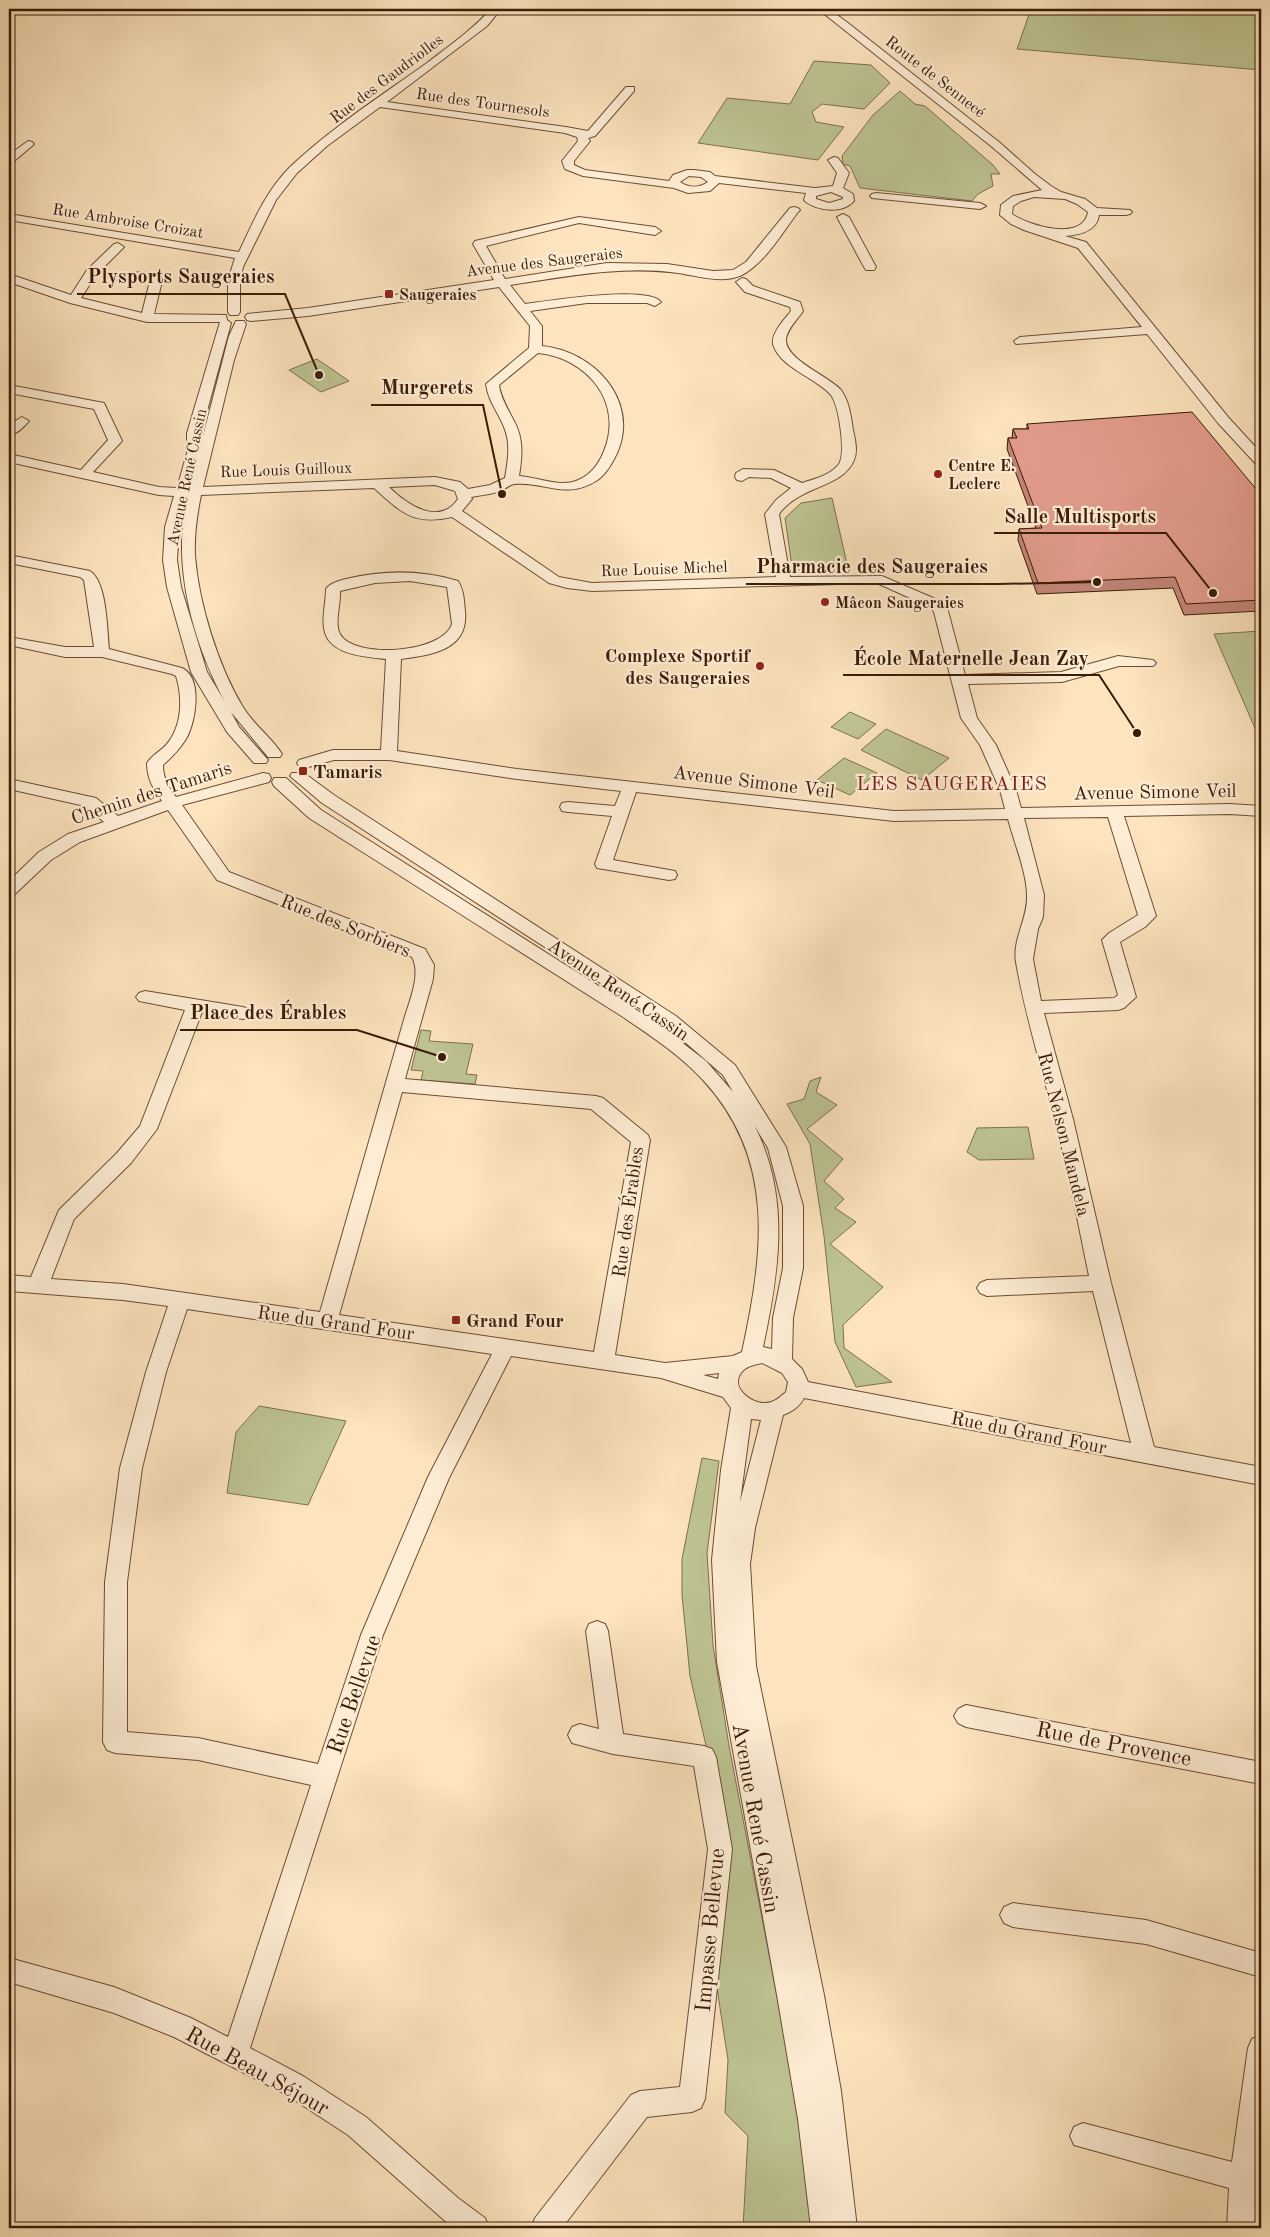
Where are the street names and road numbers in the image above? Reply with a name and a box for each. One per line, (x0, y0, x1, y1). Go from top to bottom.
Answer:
street label: Rue des Gaudriolles (328, 32, 447, 127)
street label: Route de Sennecé (882, 34, 988, 121)
street label: Rue des Tournesols (415, 87, 550, 121)
street label: Rue Ambroise Croizat (51, 202, 205, 242)
street label: Avenue des Saugeraies (465, 245, 624, 281)
street label: Avenue René Cassin (166, 407, 210, 548)
street label: Rue Louis Guilloux (220, 461, 353, 481)
street label: Rue Louise Michel (600, 560, 728, 580)
street label: Chemin des Tamaris (69, 759, 234, 829)
street label: Avenue Simone Veil (672, 764, 836, 803)
street label: Avenue Simone Veil (1073, 783, 1237, 804)
street label: Rue des Sorbiers (277, 893, 413, 962)
street label: Avenue René Cassin (543, 937, 692, 1045)
street label: Rue Nelson Mandela (1033, 1051, 1092, 1219)
street label: Rue des Érables (607, 1145, 648, 1279)
street label: Rue du Grand Four (256, 1304, 416, 1345)
street label: Rue du Grand Four (949, 1410, 1108, 1459)
street label: Rue Bellevue (324, 1632, 386, 1757)
street label: Rue de Provence (1034, 1719, 1193, 1771)
street label: Avenue René Cassin (727, 1722, 783, 1915)
street label: Impasse Bellevue (693, 1847, 729, 2013)
street label: Rue Beau Séjour (182, 2023, 332, 2120)

